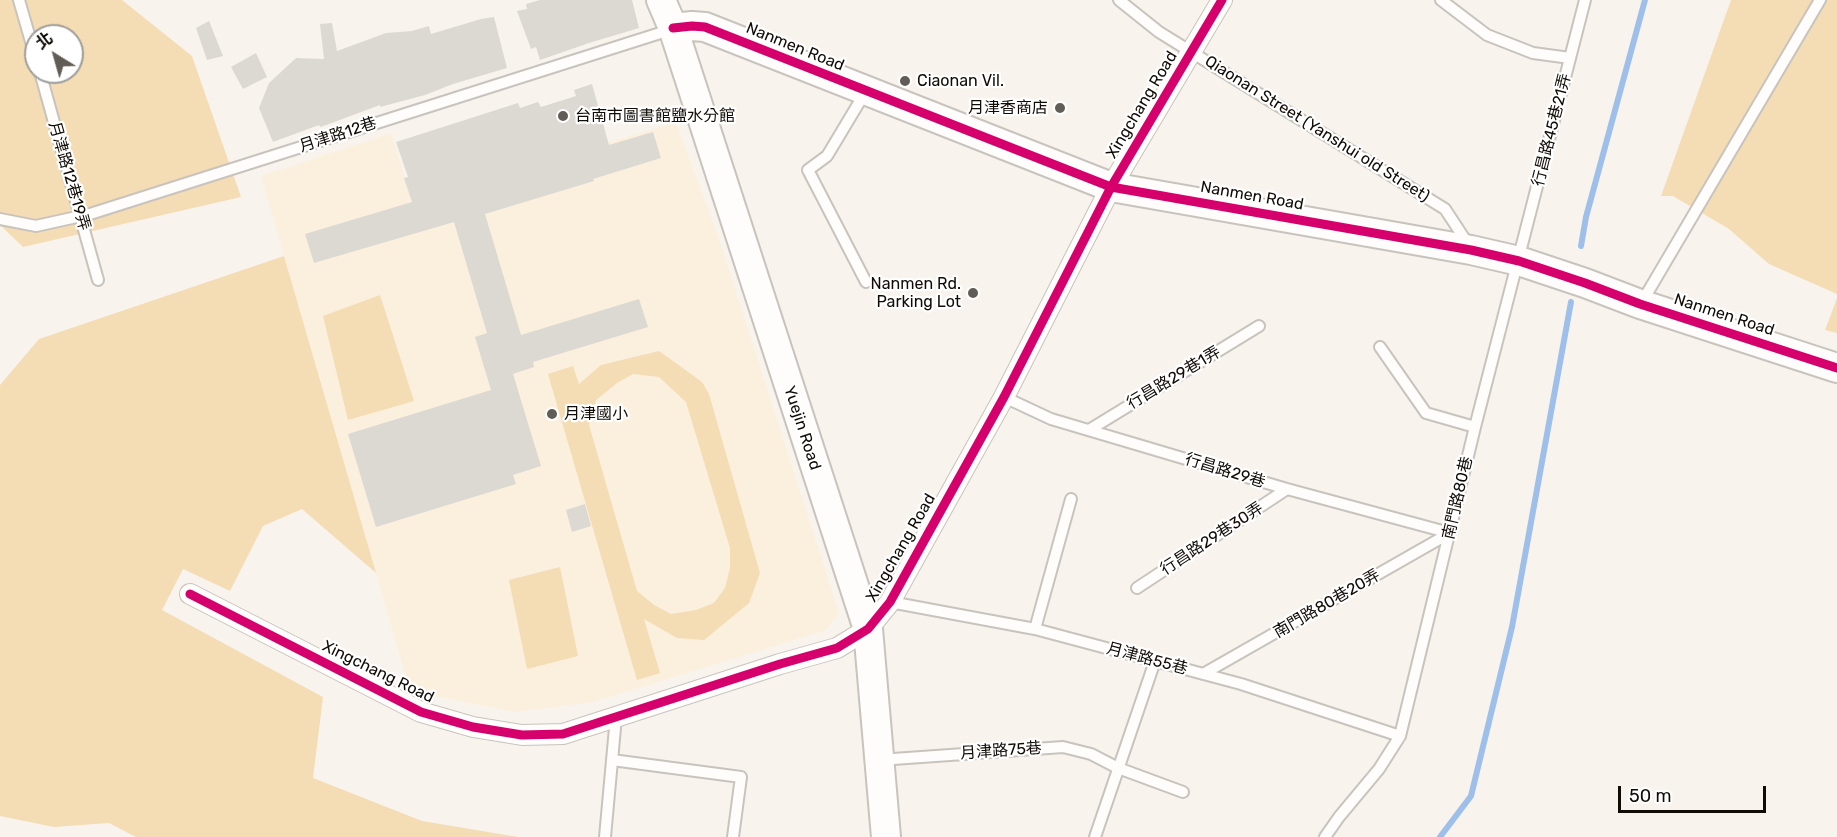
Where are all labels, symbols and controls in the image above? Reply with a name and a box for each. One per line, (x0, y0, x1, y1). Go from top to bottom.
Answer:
street label: Nanmen Road (743, 19, 847, 75)
north arrow (24, 24, 84, 84)
text: 北 (32, 28, 56, 53)
street label: Xingchang Road (1102, 48, 1182, 162)
street label: Qiaonan Street (Yanshui old Street) (1201, 52, 1433, 206)
place label: Ciaonan Vil. (917, 71, 1004, 91)
street label: 行昌路45巷21弄 (1529, 72, 1575, 188)
marker: Ciaonan Vil. (898, 74, 912, 88)
place label: 月津香商店 (968, 98, 1048, 118)
marker: 月津香商店 (1053, 101, 1067, 115)
place label: 台南市圖書館鹽水分館 (575, 106, 735, 126)
marker: 台南市圖書館鹽水分館 (556, 109, 570, 123)
street label: 月津路12巷 (297, 113, 379, 157)
street label: 月津路12巷19弄 (44, 119, 94, 233)
street label: Nanmen Road (1199, 177, 1305, 215)
place label: Nanmen Rd. Parking Lot (871, 274, 961, 312)
marker: Nanmen Rd. Parking Lot (966, 286, 980, 300)
street label: Nanmen Road (1671, 290, 1777, 340)
street label: 行昌路29巷1弄 (1124, 343, 1224, 413)
street label: Yuejin Road (779, 383, 825, 473)
place label: 月津國小 (564, 404, 628, 424)
marker: 月津國小 (545, 407, 559, 421)
street label: 行昌路29巷 (1183, 450, 1267, 492)
street label: 南門路80巷 (1439, 455, 1477, 541)
street label: Xingchang Road (862, 490, 940, 606)
street label: 行昌路29巷30弄 (1157, 499, 1267, 579)
street label: 南門路80巷20弄 (1270, 566, 1384, 642)
street label: Xingchang Road (319, 637, 437, 707)
street label: 月津路55巷 (1104, 639, 1190, 679)
street label: 月津路75巷 (960, 739, 1042, 763)
scale bar (1621, 774, 1770, 812)
text: 50 m (1629, 785, 1672, 807)

